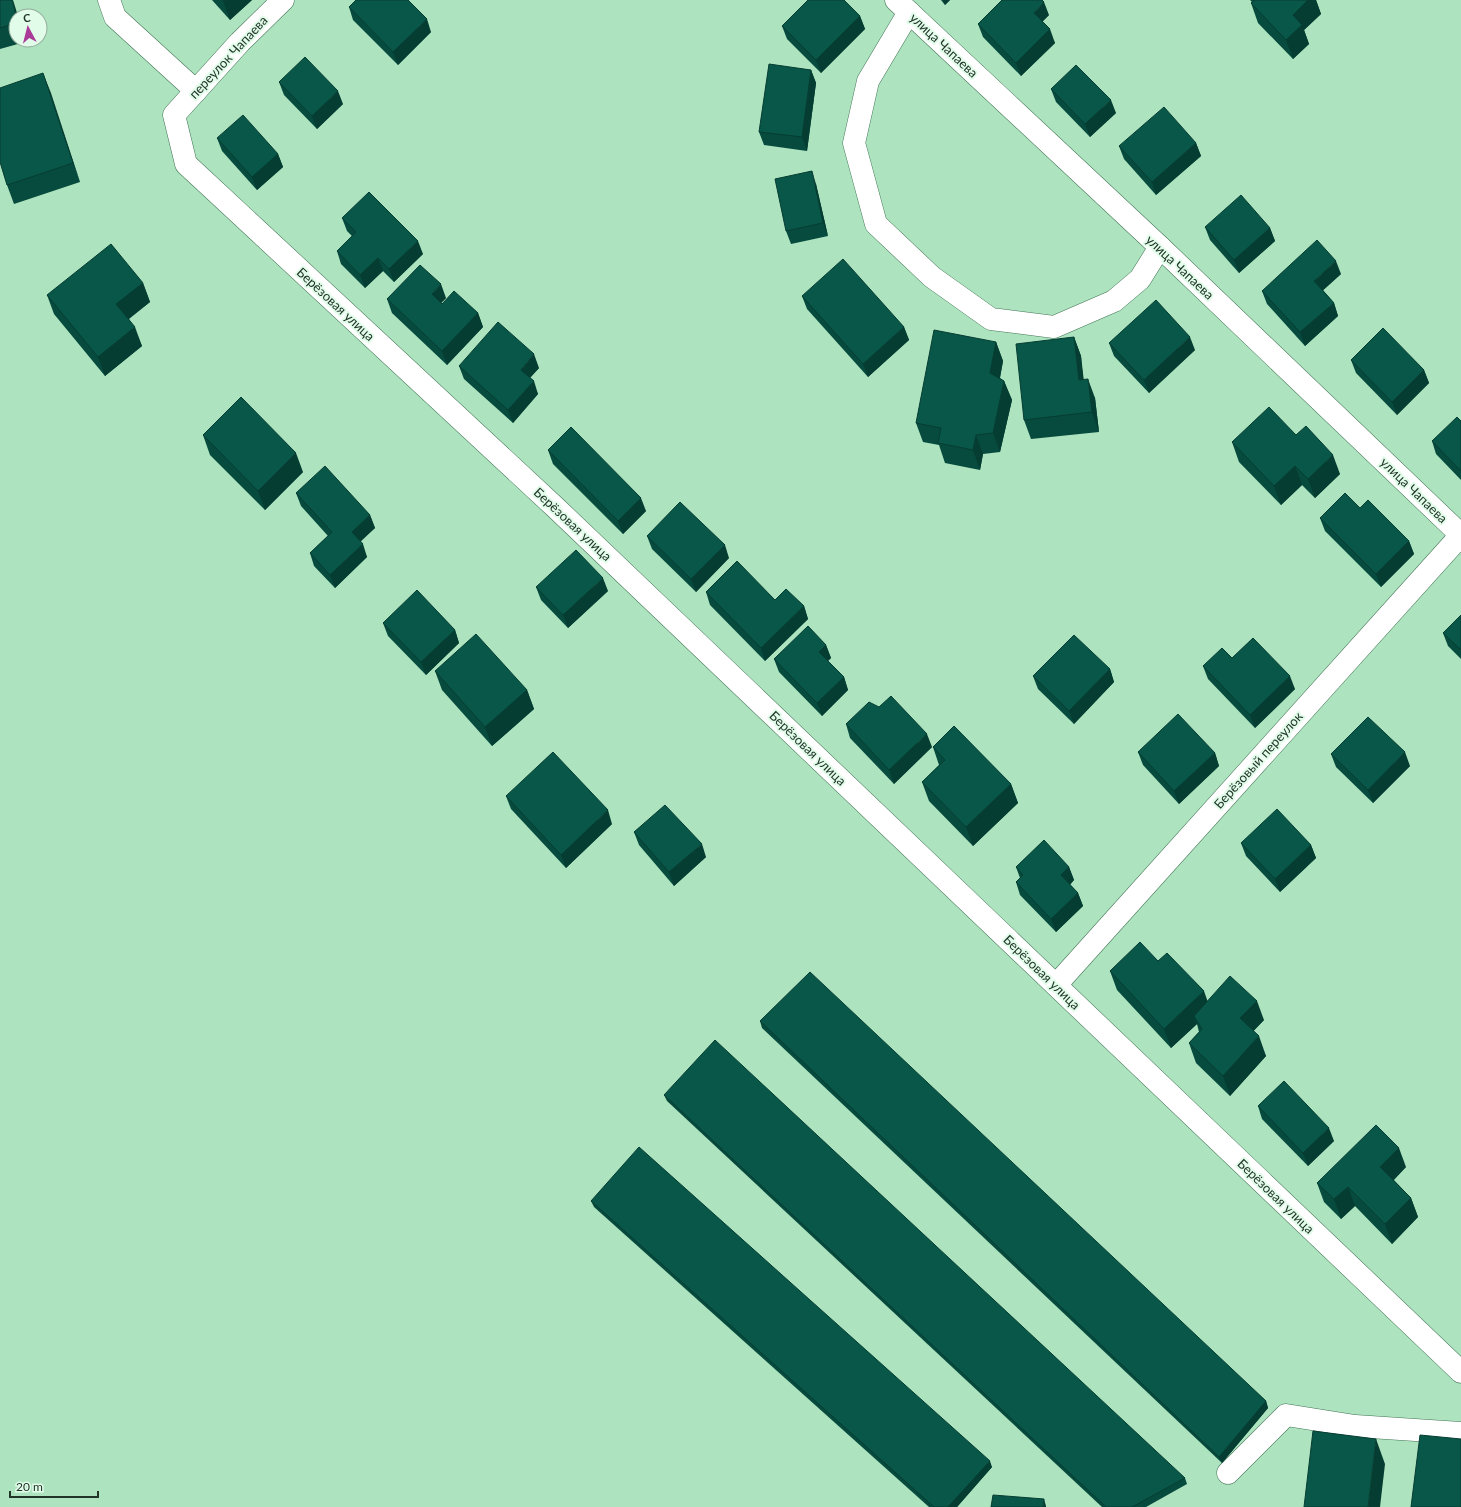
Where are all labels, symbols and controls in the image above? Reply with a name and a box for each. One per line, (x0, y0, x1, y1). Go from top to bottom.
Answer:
north arrow (8, 8, 48, 48)
street label: улица Чапаева (907, 9, 981, 81)
text: С (22, 11, 32, 24)
street label: переулок Чапаева (185, 12, 271, 102)
street label: улица Чапаева (1143, 231, 1217, 303)
street label: Берёзовая улица (294, 264, 378, 344)
street label: улица Чапаева (1377, 454, 1451, 526)
street label: Берёзовая улица (531, 484, 615, 564)
street label: Берёзовая улица (766, 707, 850, 789)
street label: Берёзовый переулок (1210, 708, 1306, 812)
street label: Берёзовая улица (1000, 931, 1084, 1013)
street label: Берёзовая улица (1234, 1155, 1318, 1237)
scale bar (10, 1473, 98, 1499)
text: 20 m (16, 1479, 43, 1494)

